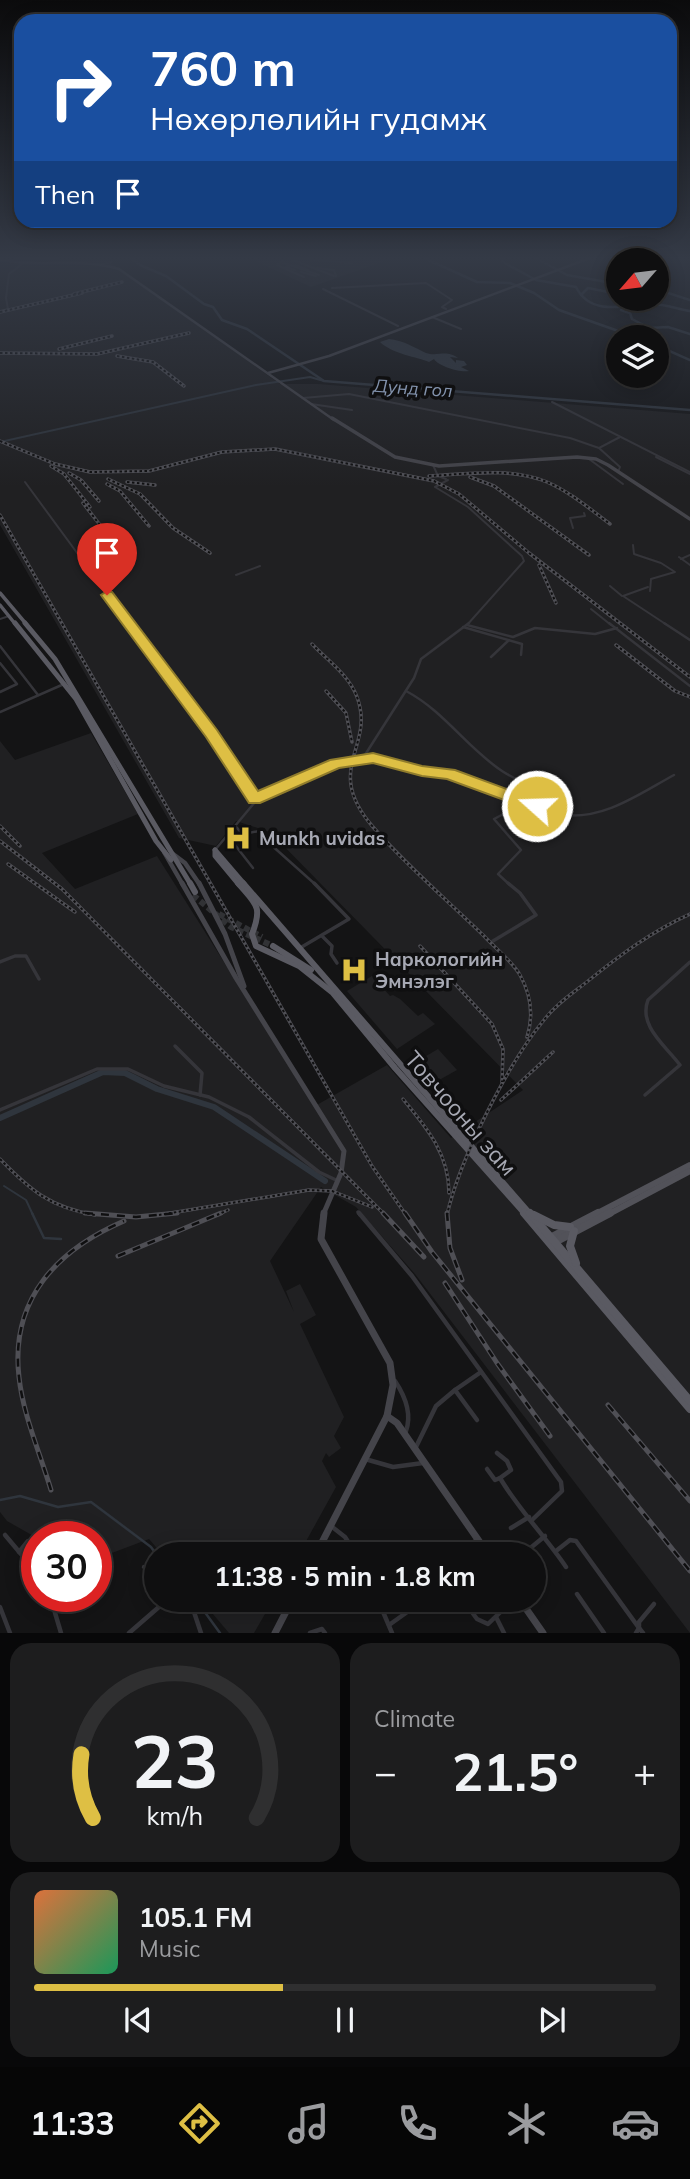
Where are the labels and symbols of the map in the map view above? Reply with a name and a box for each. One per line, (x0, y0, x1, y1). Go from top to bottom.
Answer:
north arrow (606, 248, 668, 312)
water label: Дунд гол (372, 374, 453, 402)
pin (77, 523, 137, 595)
position arrow (500, 769, 574, 843)
hospital icon: Munkh uvidas (223, 823, 253, 853)
place label: Munkh uvidas (259, 826, 385, 850)
place label: Наркологийн Эмнэлэг (375, 947, 503, 993)
hospital icon: Наркологийн Эмнэлэг (339, 955, 369, 985)
street label: Товчооны зам (399, 1045, 523, 1181)
speed limit sign: 30 (21, 1521, 112, 1612)

